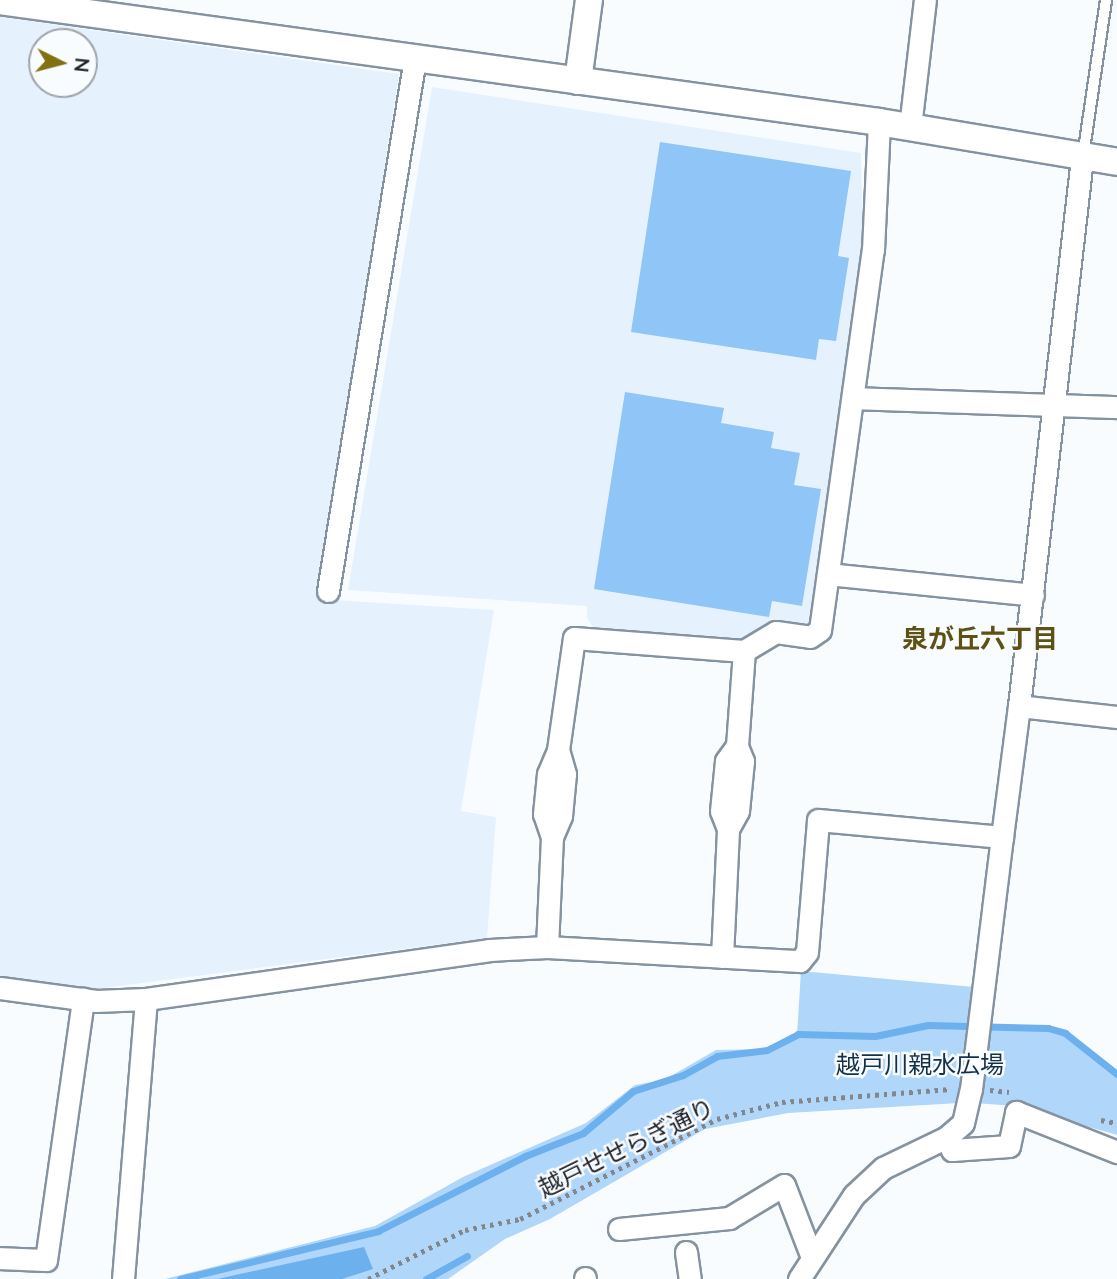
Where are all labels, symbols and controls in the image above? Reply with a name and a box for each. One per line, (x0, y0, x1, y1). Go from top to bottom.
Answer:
north arrow (28, 28, 98, 98)
text: N (70, 57, 95, 74)
district label: 泉が丘六丁目 (902, 623, 1058, 655)
park label: 越戸川親水広場 (836, 1050, 1004, 1078)
street label: 越戸せせらぎ通り (533, 1092, 719, 1202)

